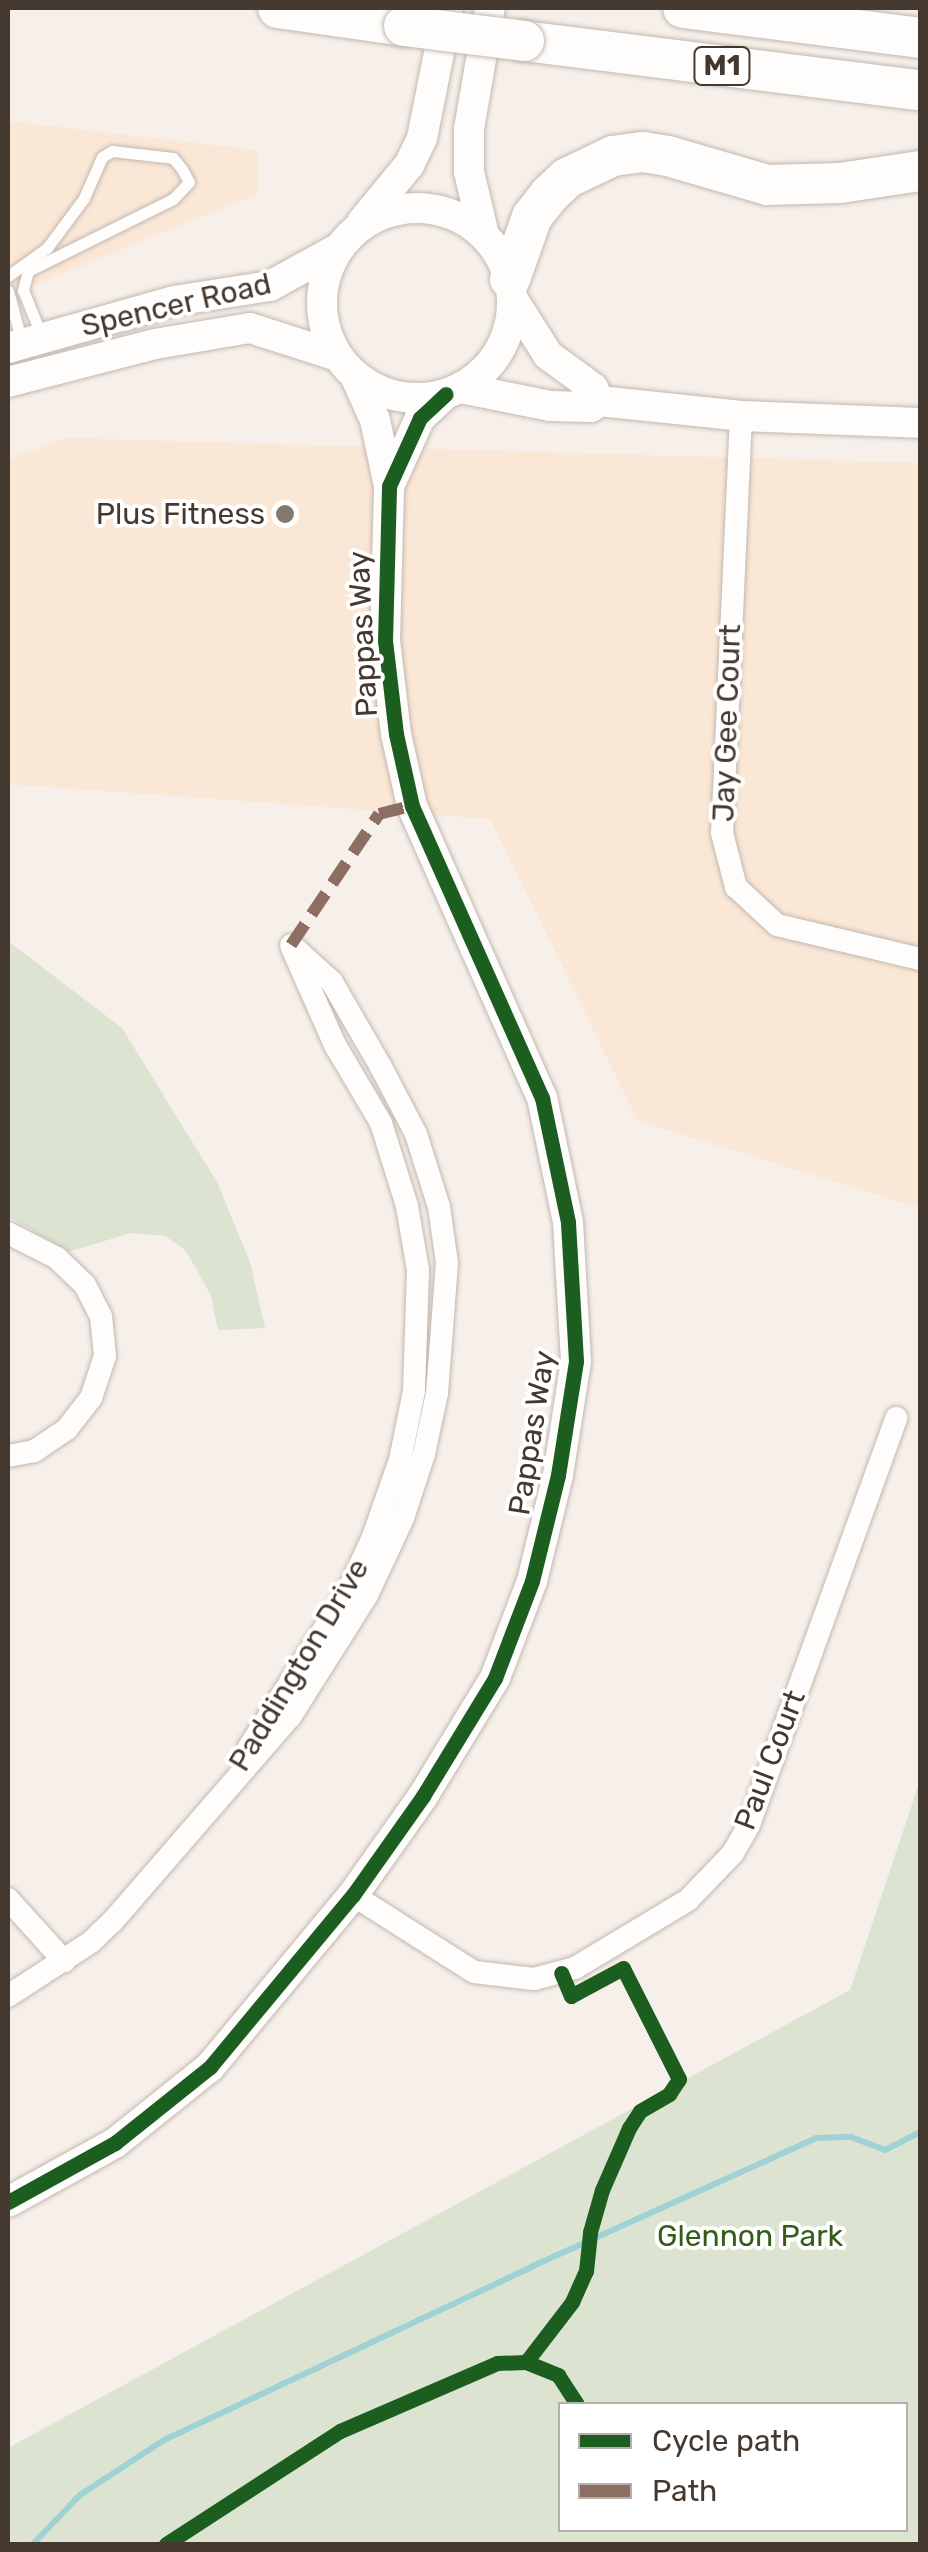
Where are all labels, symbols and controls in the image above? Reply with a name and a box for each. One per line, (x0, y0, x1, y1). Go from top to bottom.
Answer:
road number: M1 (692, 43, 752, 89)
street label: Spencer Road (77, 266, 275, 344)
place label: Plus Fitness (96, 496, 265, 532)
marker: Plus Fitness (274, 503, 296, 525)
street label: Pappas Way (341, 550, 385, 718)
street label: Jay Gee Court (706, 623, 748, 823)
street label: Pappas Way (501, 1348, 563, 1518)
street label: Paddington Drive (221, 1552, 377, 1778)
street label: Paul Court (727, 1685, 813, 1835)
park label: Glennon Park (657, 2218, 843, 2254)
legend (558, 2402, 908, 2532)
text: Cycle path (652, 2423, 800, 2459)
text: Path (652, 2473, 717, 2509)

